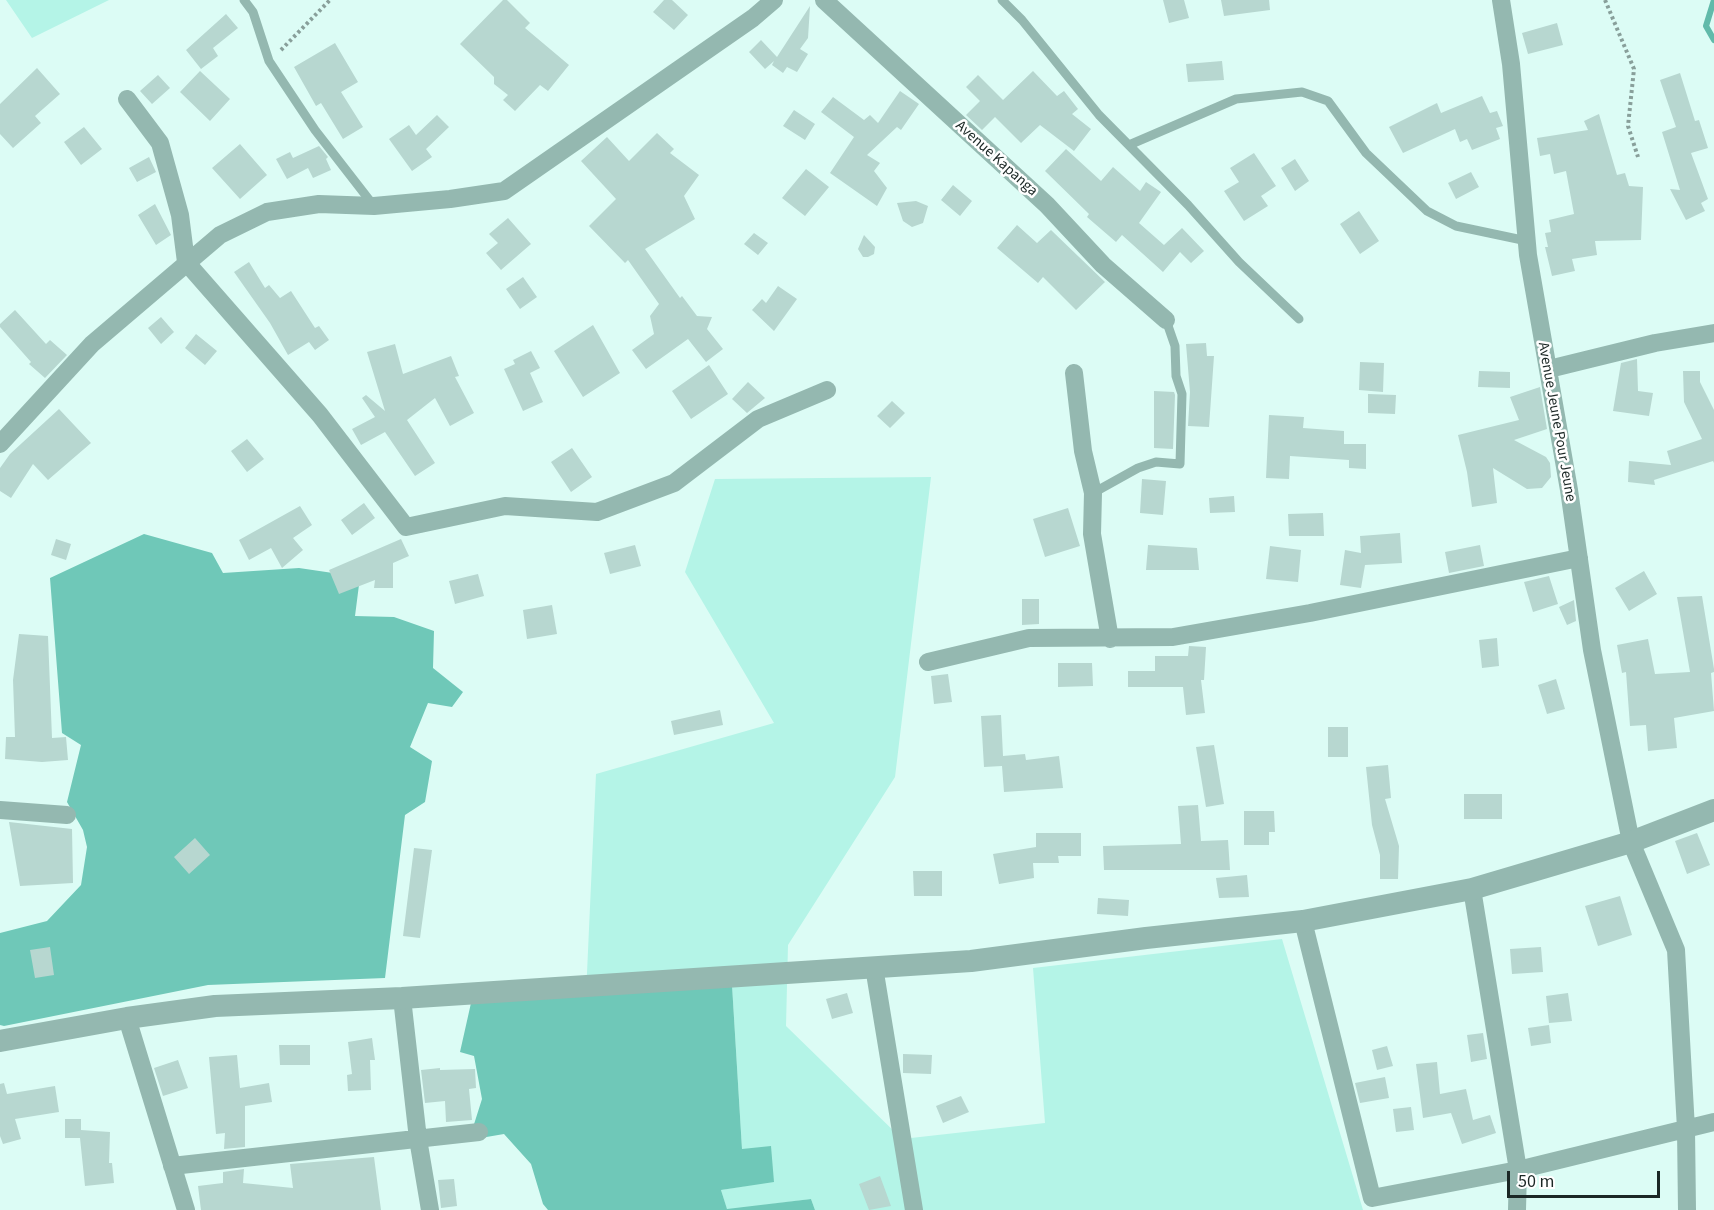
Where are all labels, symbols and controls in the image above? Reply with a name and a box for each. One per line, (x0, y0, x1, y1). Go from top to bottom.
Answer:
street label: Avenue Kapanga (951, 117, 1041, 201)
street label: Avenue Jeune Pour Jeune (1533, 341, 1579, 503)
scale bar (1510, 1159, 1663, 1197)
text: 50 m (1518, 1169, 1554, 1194)

